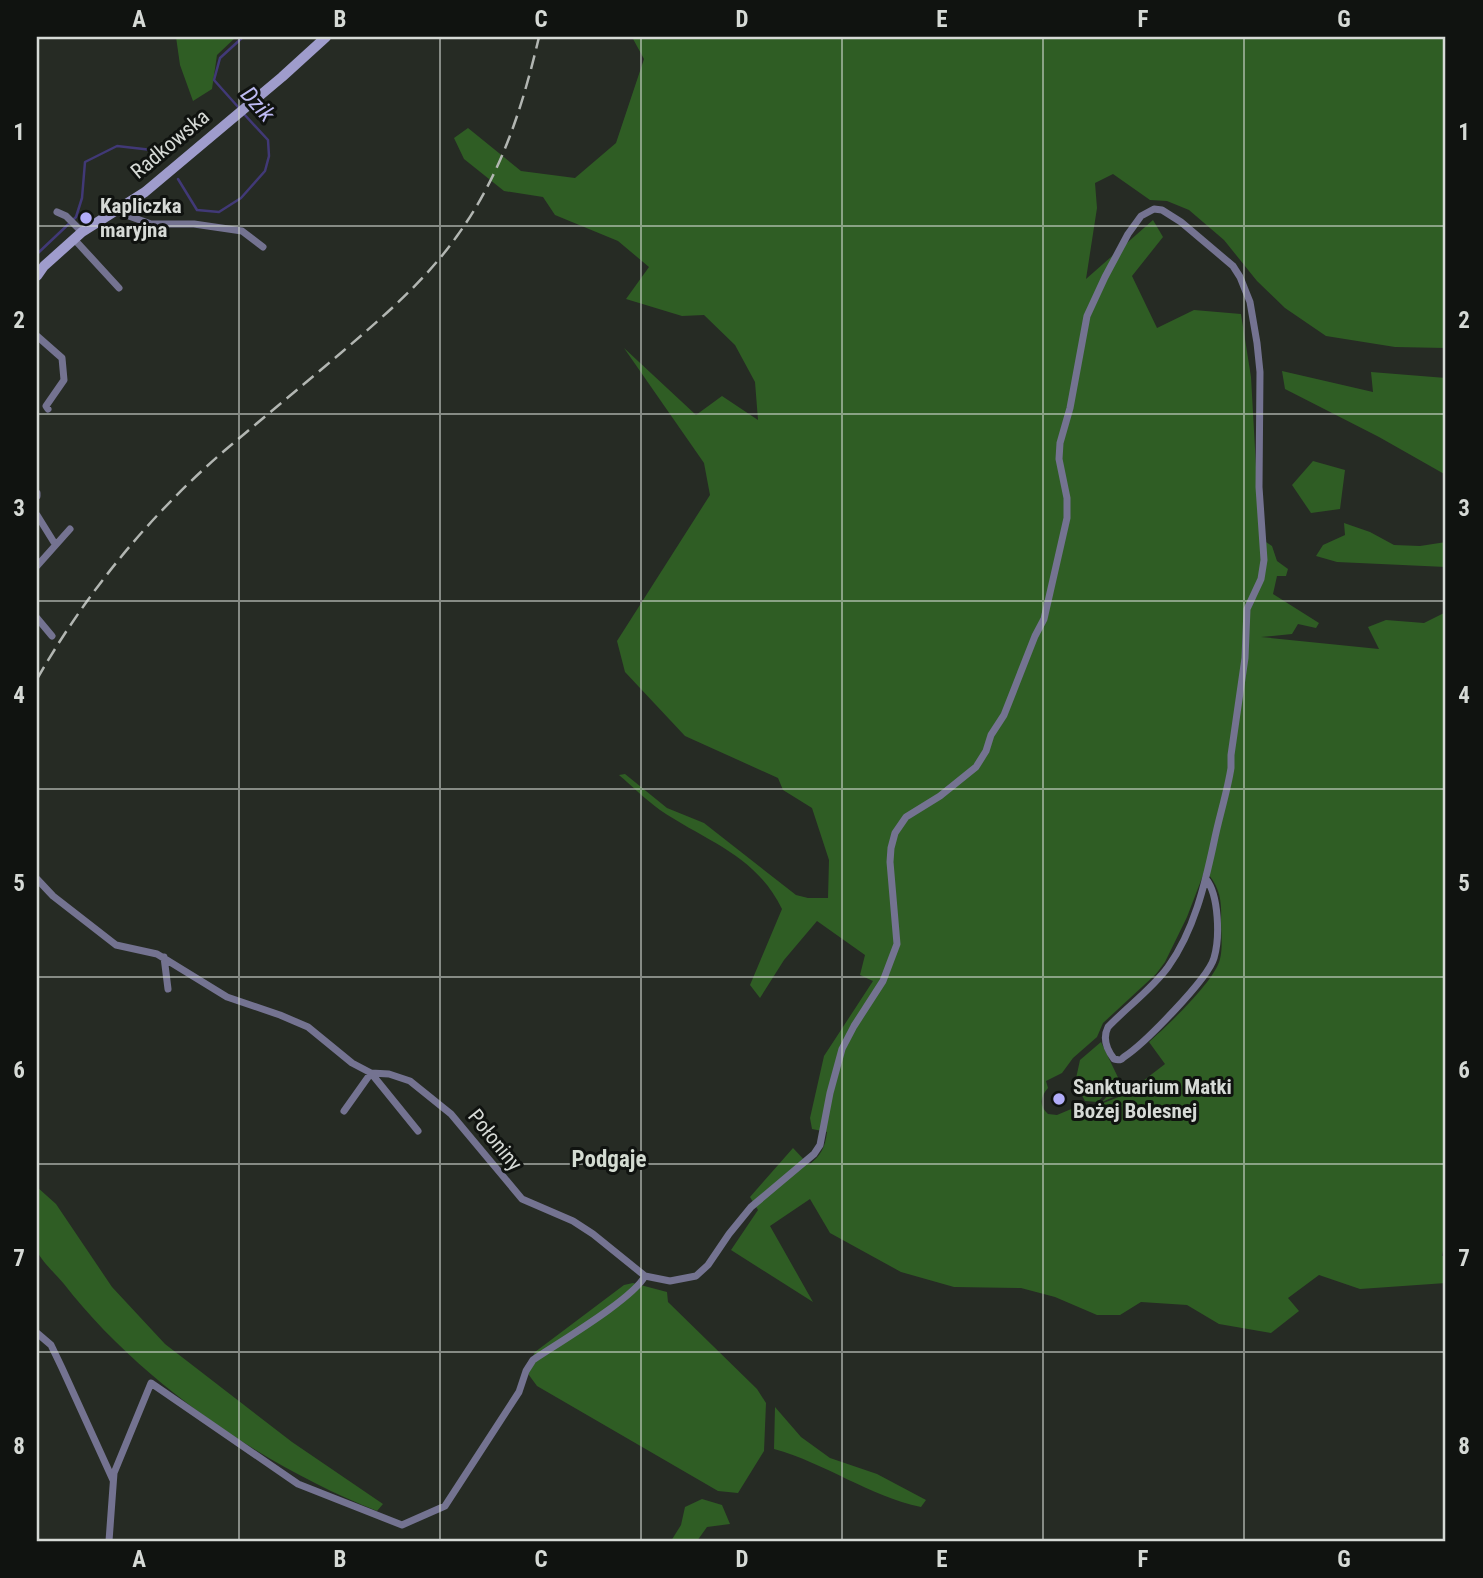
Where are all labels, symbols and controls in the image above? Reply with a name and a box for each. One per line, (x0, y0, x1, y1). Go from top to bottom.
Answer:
text: A (132, 6, 146, 33)
text: B (334, 6, 346, 33)
text: C (534, 6, 548, 33)
text: D (736, 6, 749, 33)
text: E (936, 6, 948, 33)
text: F (1138, 6, 1149, 33)
text: G (1337, 6, 1351, 33)
water label: Dzik (235, 81, 281, 128)
street label: Radkowska (126, 104, 214, 184)
text: 1 (13, 119, 25, 146)
text: 1 (1458, 119, 1470, 146)
place label: Kapliczka maryjna (100, 194, 182, 242)
marker: Kapliczka maryjna (78, 210, 94, 226)
text: 2 (13, 307, 25, 334)
text: 2 (1458, 307, 1470, 334)
text: 3 (13, 495, 25, 522)
text: 3 (1458, 495, 1470, 522)
text: 4 (13, 682, 25, 709)
text: 4 (1458, 682, 1470, 709)
text: 5 (13, 870, 25, 897)
text: 5 (1458, 870, 1470, 897)
text: 6 (13, 1057, 25, 1084)
text: 6 (1458, 1057, 1470, 1084)
place label: Sanktuarium Matki Bożej Bolesnej (1073, 1075, 1232, 1123)
marker: Sanktuarium Matki Bożej Bolesnej (1051, 1091, 1067, 1107)
street label: Połoniny (463, 1105, 527, 1176)
district label: Podgaje (572, 1146, 646, 1173)
text: 7 (13, 1245, 25, 1272)
text: 7 (1458, 1245, 1470, 1272)
text: 8 (13, 1433, 25, 1460)
text: 8 (1458, 1433, 1470, 1460)
text: A (132, 1546, 146, 1573)
text: B (334, 1546, 346, 1573)
text: C (534, 1546, 548, 1573)
text: D (736, 1546, 749, 1573)
text: E (936, 1546, 948, 1573)
text: F (1138, 1546, 1149, 1573)
text: G (1337, 1546, 1351, 1573)

